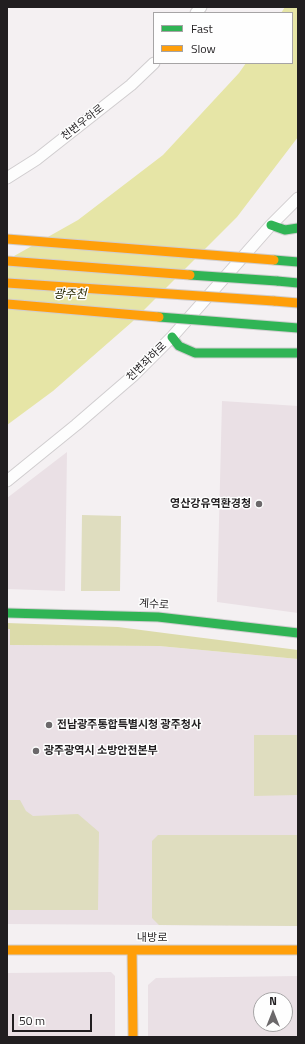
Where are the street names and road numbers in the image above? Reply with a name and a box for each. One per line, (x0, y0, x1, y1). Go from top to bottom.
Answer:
street label: 천변우하로 (59, 102, 107, 144)
street label: 천변좌하로 (124, 340, 170, 384)
street label: 계수로 (138, 597, 170, 613)
street label: 내방로 (137, 931, 167, 945)

